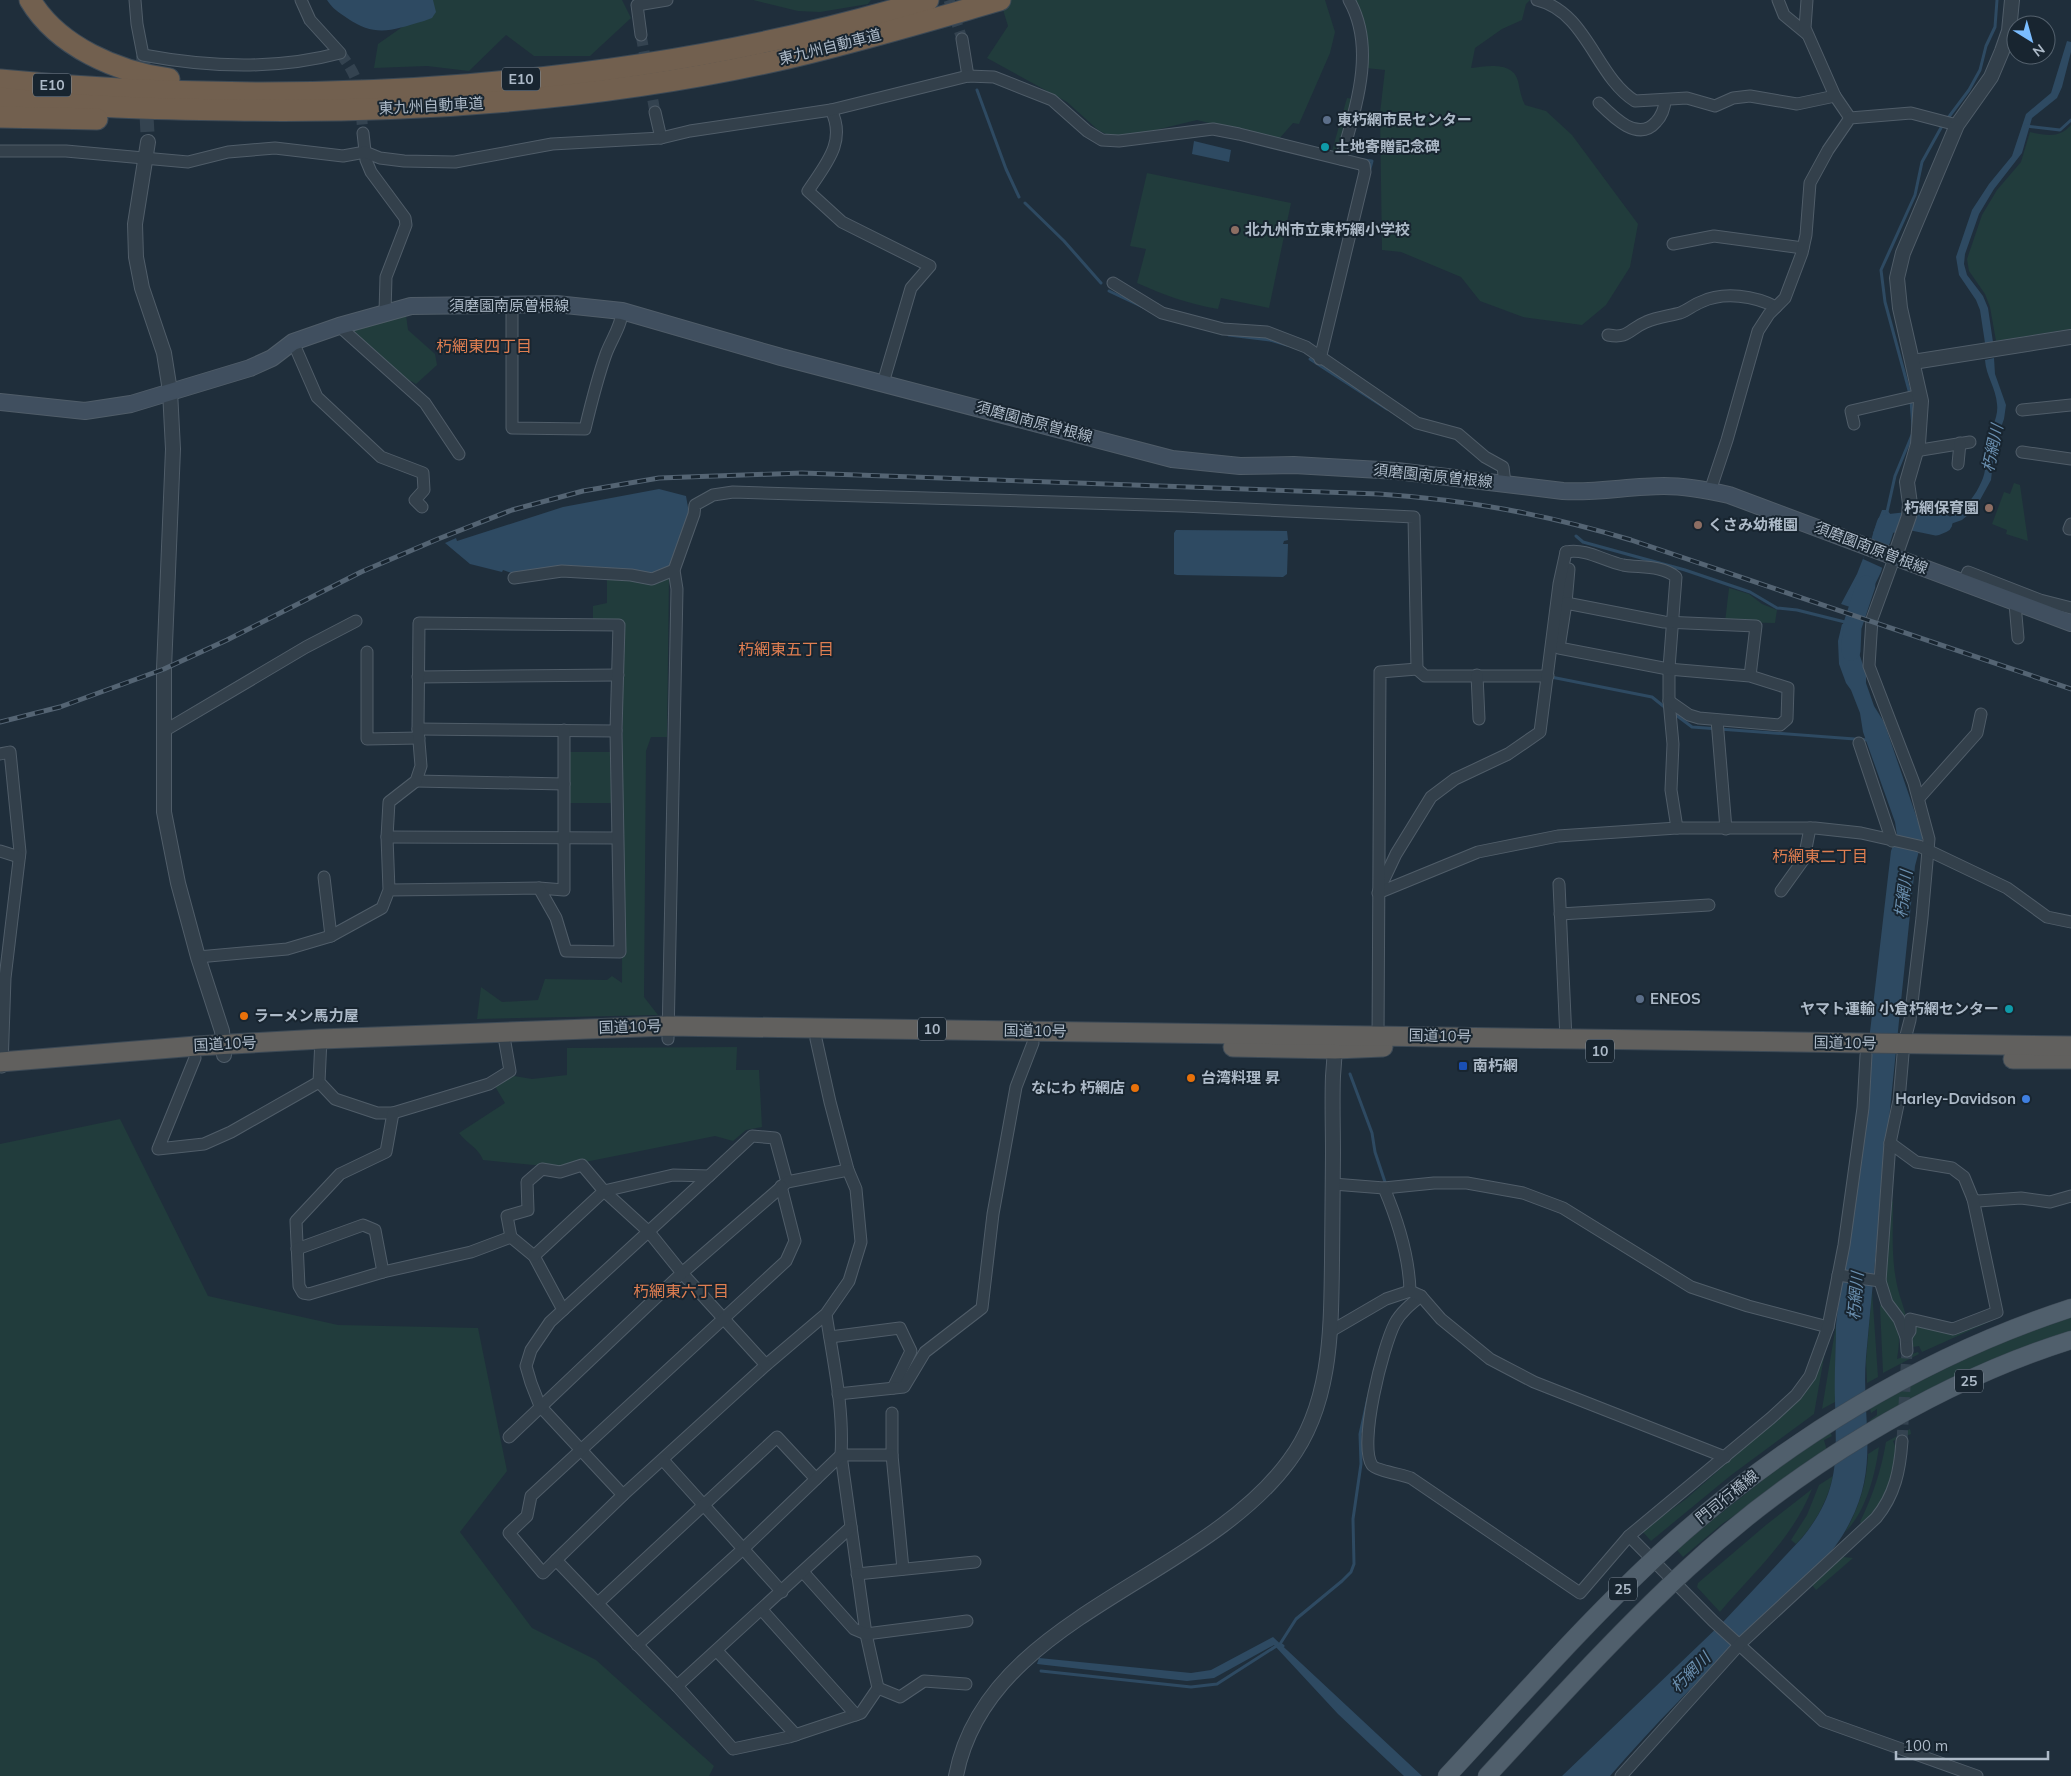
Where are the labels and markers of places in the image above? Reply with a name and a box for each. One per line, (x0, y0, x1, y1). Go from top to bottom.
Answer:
place label: 東朽網市民センター (1337, 110, 1472, 129)
marker: 東朽網市民センター (1321, 114, 1333, 126)
place label: 土地寄贈記念碑 (1335, 137, 1440, 156)
marker: 土地寄贈記念碑 (1319, 141, 1331, 153)
place label: 北九州市立東朽網小学校 (1245, 220, 1410, 239)
marker: 北九州市立東朽網小学校 (1229, 224, 1241, 236)
place label: 朽網保育園 (1904, 498, 1979, 517)
marker: 朽網保育園 (1983, 502, 1995, 514)
place label: くさみ幼稚園 (1708, 515, 1798, 534)
marker: くさみ幼稚園 (1692, 519, 1704, 531)
place label: ENEOS (1650, 989, 1701, 1008)
marker: ENEOS (1634, 993, 1646, 1005)
place label: ヤマト運輸 小倉朽網センター (1800, 999, 1999, 1018)
marker: ヤマト運輸 小倉朽網センター (2003, 1003, 2015, 1015)
place label: ラーメン馬力屋 (254, 1006, 358, 1025)
marker: ラーメン馬力屋 (238, 1010, 250, 1022)
place label: 南朽網 (1473, 1056, 1518, 1075)
marker: 南朽網 (1457, 1060, 1469, 1072)
place label: 台湾料理 昇 (1201, 1068, 1280, 1087)
marker: 台湾料理 昇 (1185, 1072, 1197, 1084)
place label: なにわ 朽網店 (1031, 1078, 1125, 1097)
marker: なにわ 朽網店 (1129, 1082, 1141, 1094)
place label: Harley-Davidson (1895, 1089, 2016, 1108)
marker: Harley-Davidson (2020, 1093, 2032, 1105)

